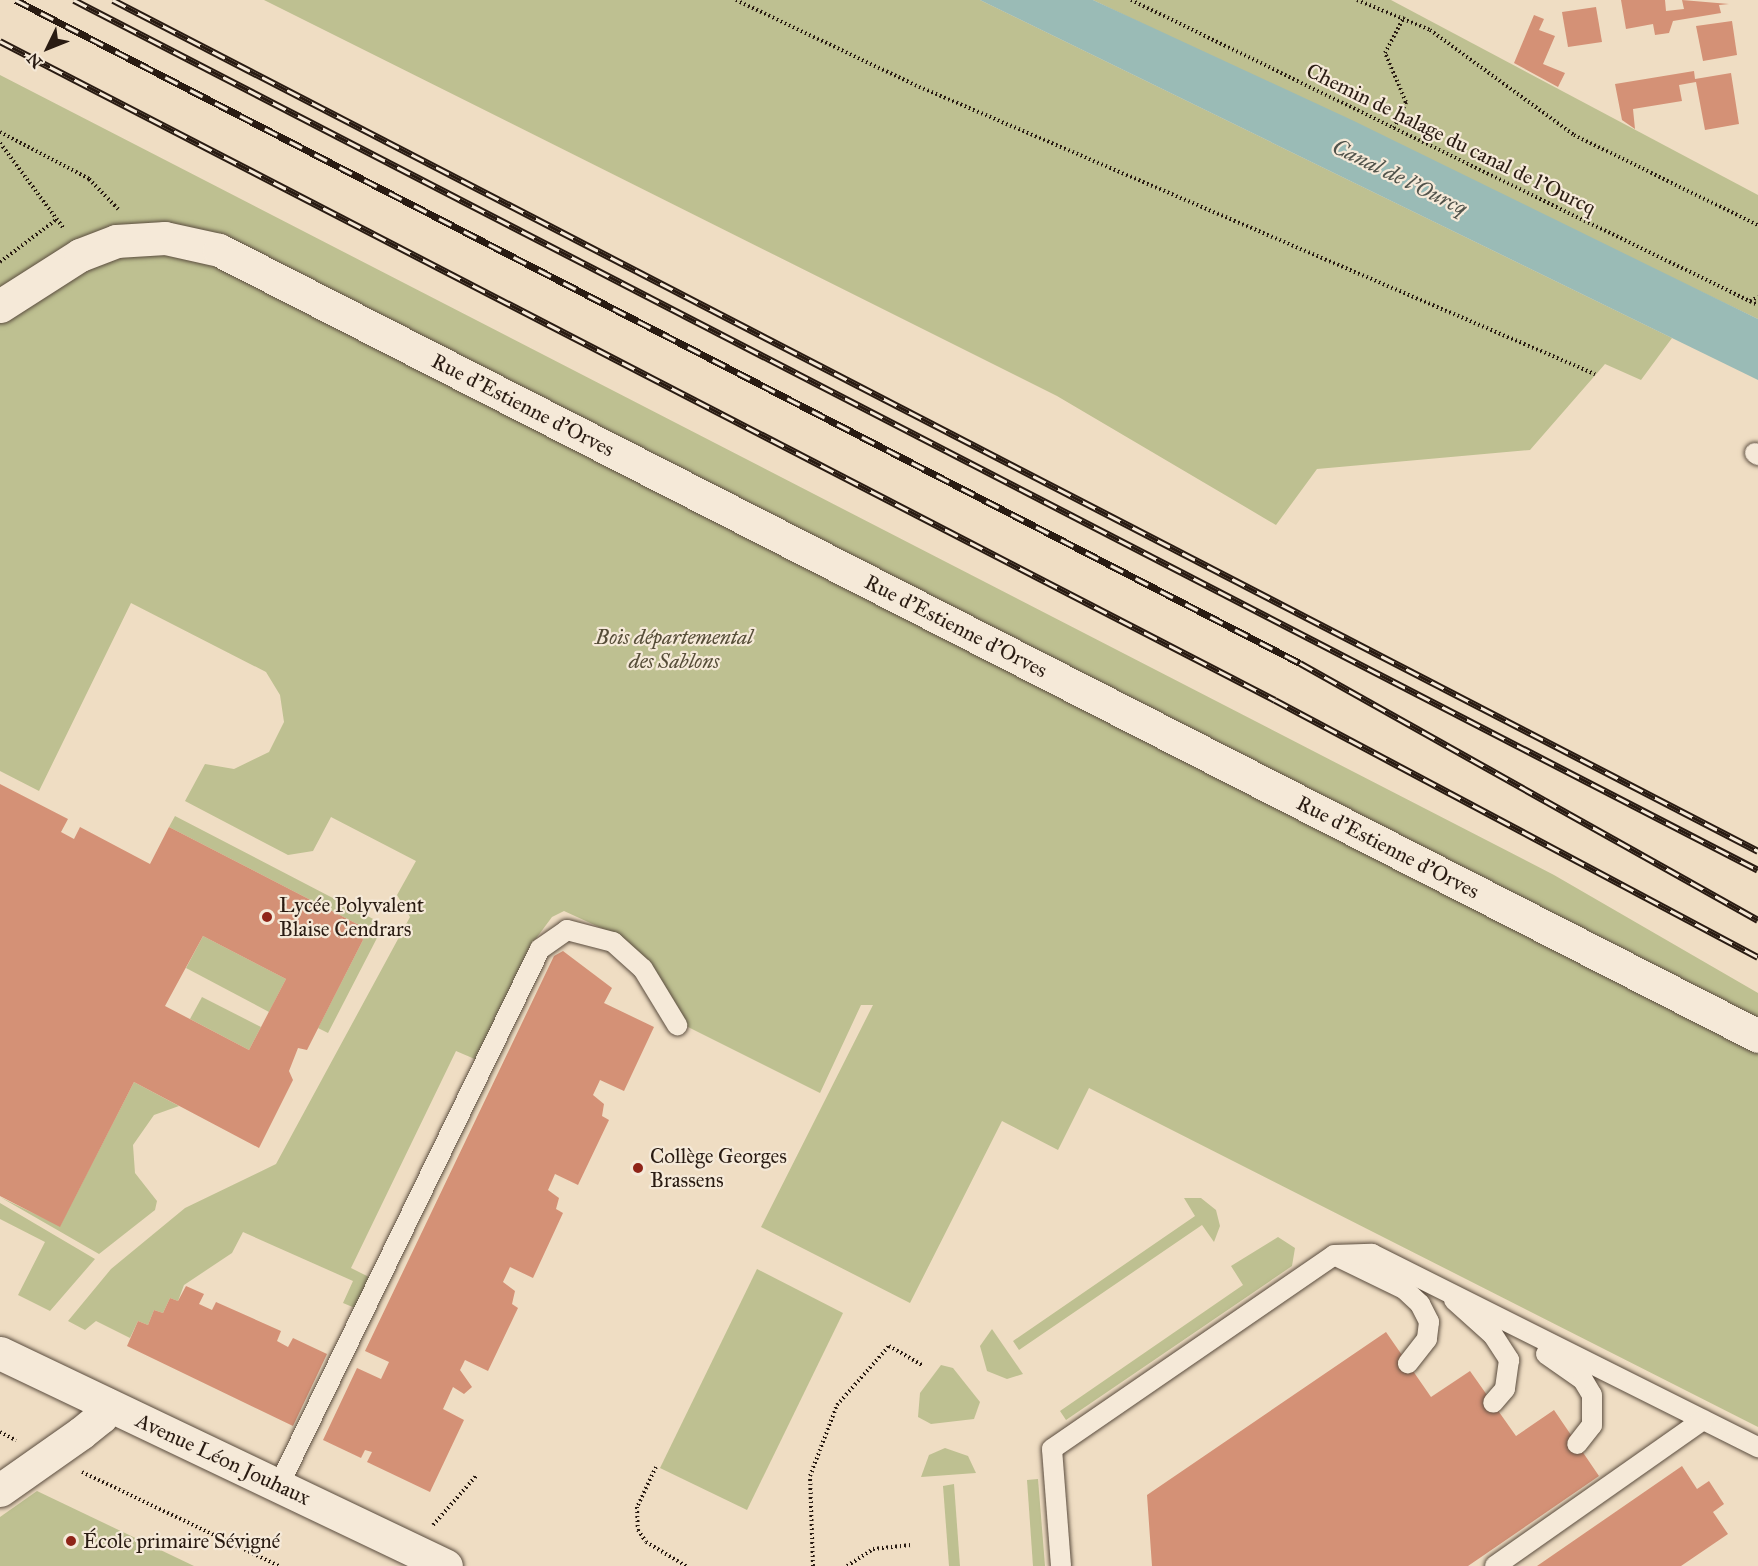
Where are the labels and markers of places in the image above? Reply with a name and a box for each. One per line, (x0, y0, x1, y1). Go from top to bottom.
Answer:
place label: Lycée Polyvalent Blaise Cendrars (279, 892, 424, 942)
marker: Lycée Polyvalent Blaise Cendrars (260, 910, 274, 924)
place label: Collège Georges Brassens (650, 1143, 787, 1193)
marker: Collège Georges Brassens (631, 1161, 645, 1175)
place label: École primaire Sévigné (83, 1528, 280, 1554)
marker: École primaire Sévigné (64, 1534, 78, 1548)

